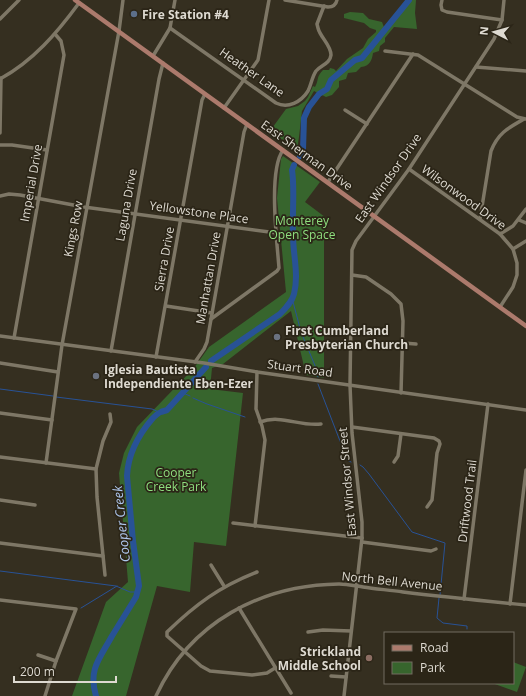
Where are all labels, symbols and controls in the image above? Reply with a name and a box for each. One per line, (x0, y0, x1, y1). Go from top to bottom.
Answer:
place label: Fire Station #4 (142, 6, 229, 23)
marker: Fire Station #4 (129, 9, 139, 19)
north arrow (474, 12, 514, 52)
text: N (476, 26, 491, 36)
street label: Heather Lane (216, 43, 288, 101)
street label: East Sherman Drive (258, 116, 357, 194)
street label: East Windsor Drive (351, 130, 425, 226)
street label: Imperial Drive (16, 143, 46, 223)
street label: Wilsonwood Drive (418, 160, 510, 234)
street label: Laguna Drive (111, 167, 141, 243)
street label: Yellowstone Place (148, 197, 250, 227)
street label: Kings Row (59, 199, 87, 259)
park label: Monterey Open Space (269, 212, 336, 243)
street label: Sierra Drive (150, 225, 178, 293)
street label: Manhattan Drive (191, 230, 225, 326)
place label: First Cumberland Presbyterian Church (285, 322, 408, 353)
marker: First Cumberland Presbyterian Church (272, 332, 282, 342)
street label: Stuart Road (266, 355, 334, 381)
place label: Iglesia Bautista Independiente Eben-Ezer (104, 361, 254, 392)
marker: Iglesia Bautista Independiente Eben-Ezer (91, 371, 101, 381)
street label: East Windsor Street (334, 427, 360, 537)
street label: Driftwood Trail (453, 459, 481, 543)
park label: Cooper Creek Park (146, 464, 207, 495)
water label: Cooper Creek (108, 484, 134, 563)
street label: North Bell Avenue (341, 567, 444, 595)
legend (384, 632, 514, 684)
text: Road (420, 639, 449, 656)
place label: Strickland Middle School (278, 643, 361, 674)
marker: Strickland Middle School (364, 653, 374, 663)
scale bar (14, 658, 116, 684)
text: Park (420, 659, 446, 676)
text: 200 m (20, 663, 55, 680)

